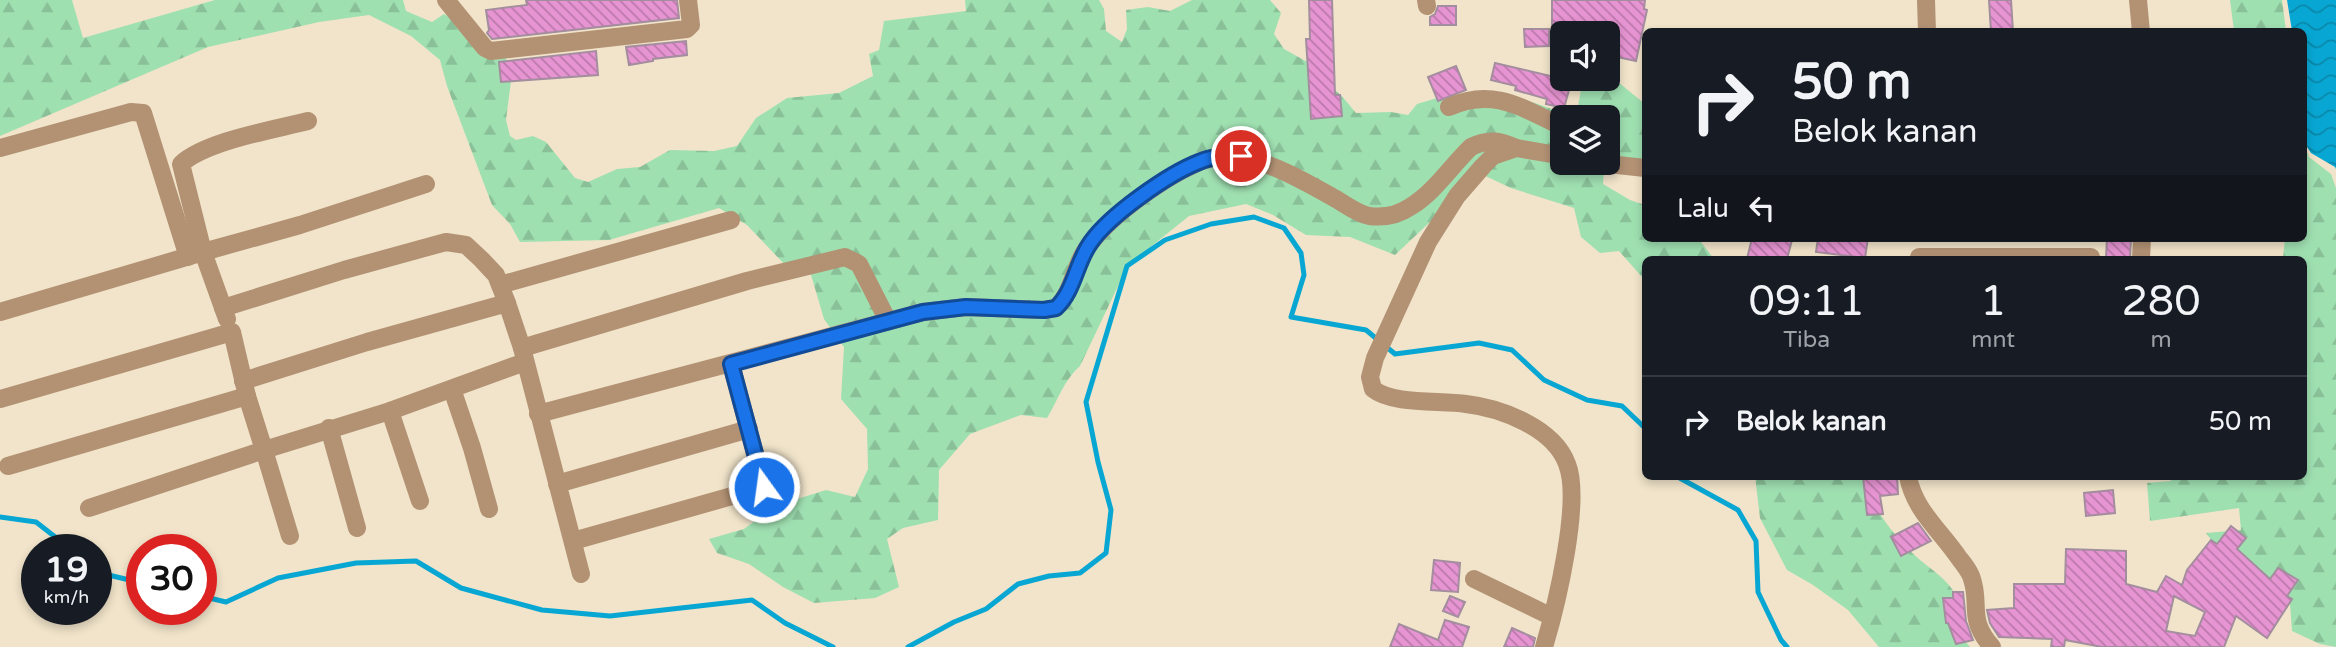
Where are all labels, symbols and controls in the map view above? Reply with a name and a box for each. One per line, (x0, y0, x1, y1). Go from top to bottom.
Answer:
map controls (1550, 21, 1620, 175)
button: sound (1550, 21, 1620, 91)
text: 50 m (1792, 53, 1911, 112)
icon: right (1677, 56, 1768, 147)
button: layers (1550, 105, 1620, 175)
text: Belok kanan (1792, 113, 1977, 151)
pin (1211, 126, 1271, 186)
icon: arrive (1222, 137, 1260, 175)
icon: left (1743, 189, 1781, 227)
text: Lalu (1677, 193, 1729, 224)
text: 09:11 (1748, 276, 1865, 327)
text: 1 (1980, 276, 2006, 327)
text: 280 (2121, 276, 2201, 327)
text: Tiba (1783, 326, 1830, 354)
text: mnt (1971, 326, 2015, 354)
text: m (2150, 326, 2172, 354)
icon: right (1677, 403, 1715, 441)
text: Belok kanan (1736, 406, 1887, 437)
text: 50 m (2209, 406, 2272, 437)
position arrow (727, 450, 801, 524)
speed limit sign: 30 (126, 534, 217, 625)
text: 19 (45, 549, 88, 591)
text: km/h (44, 586, 89, 608)

